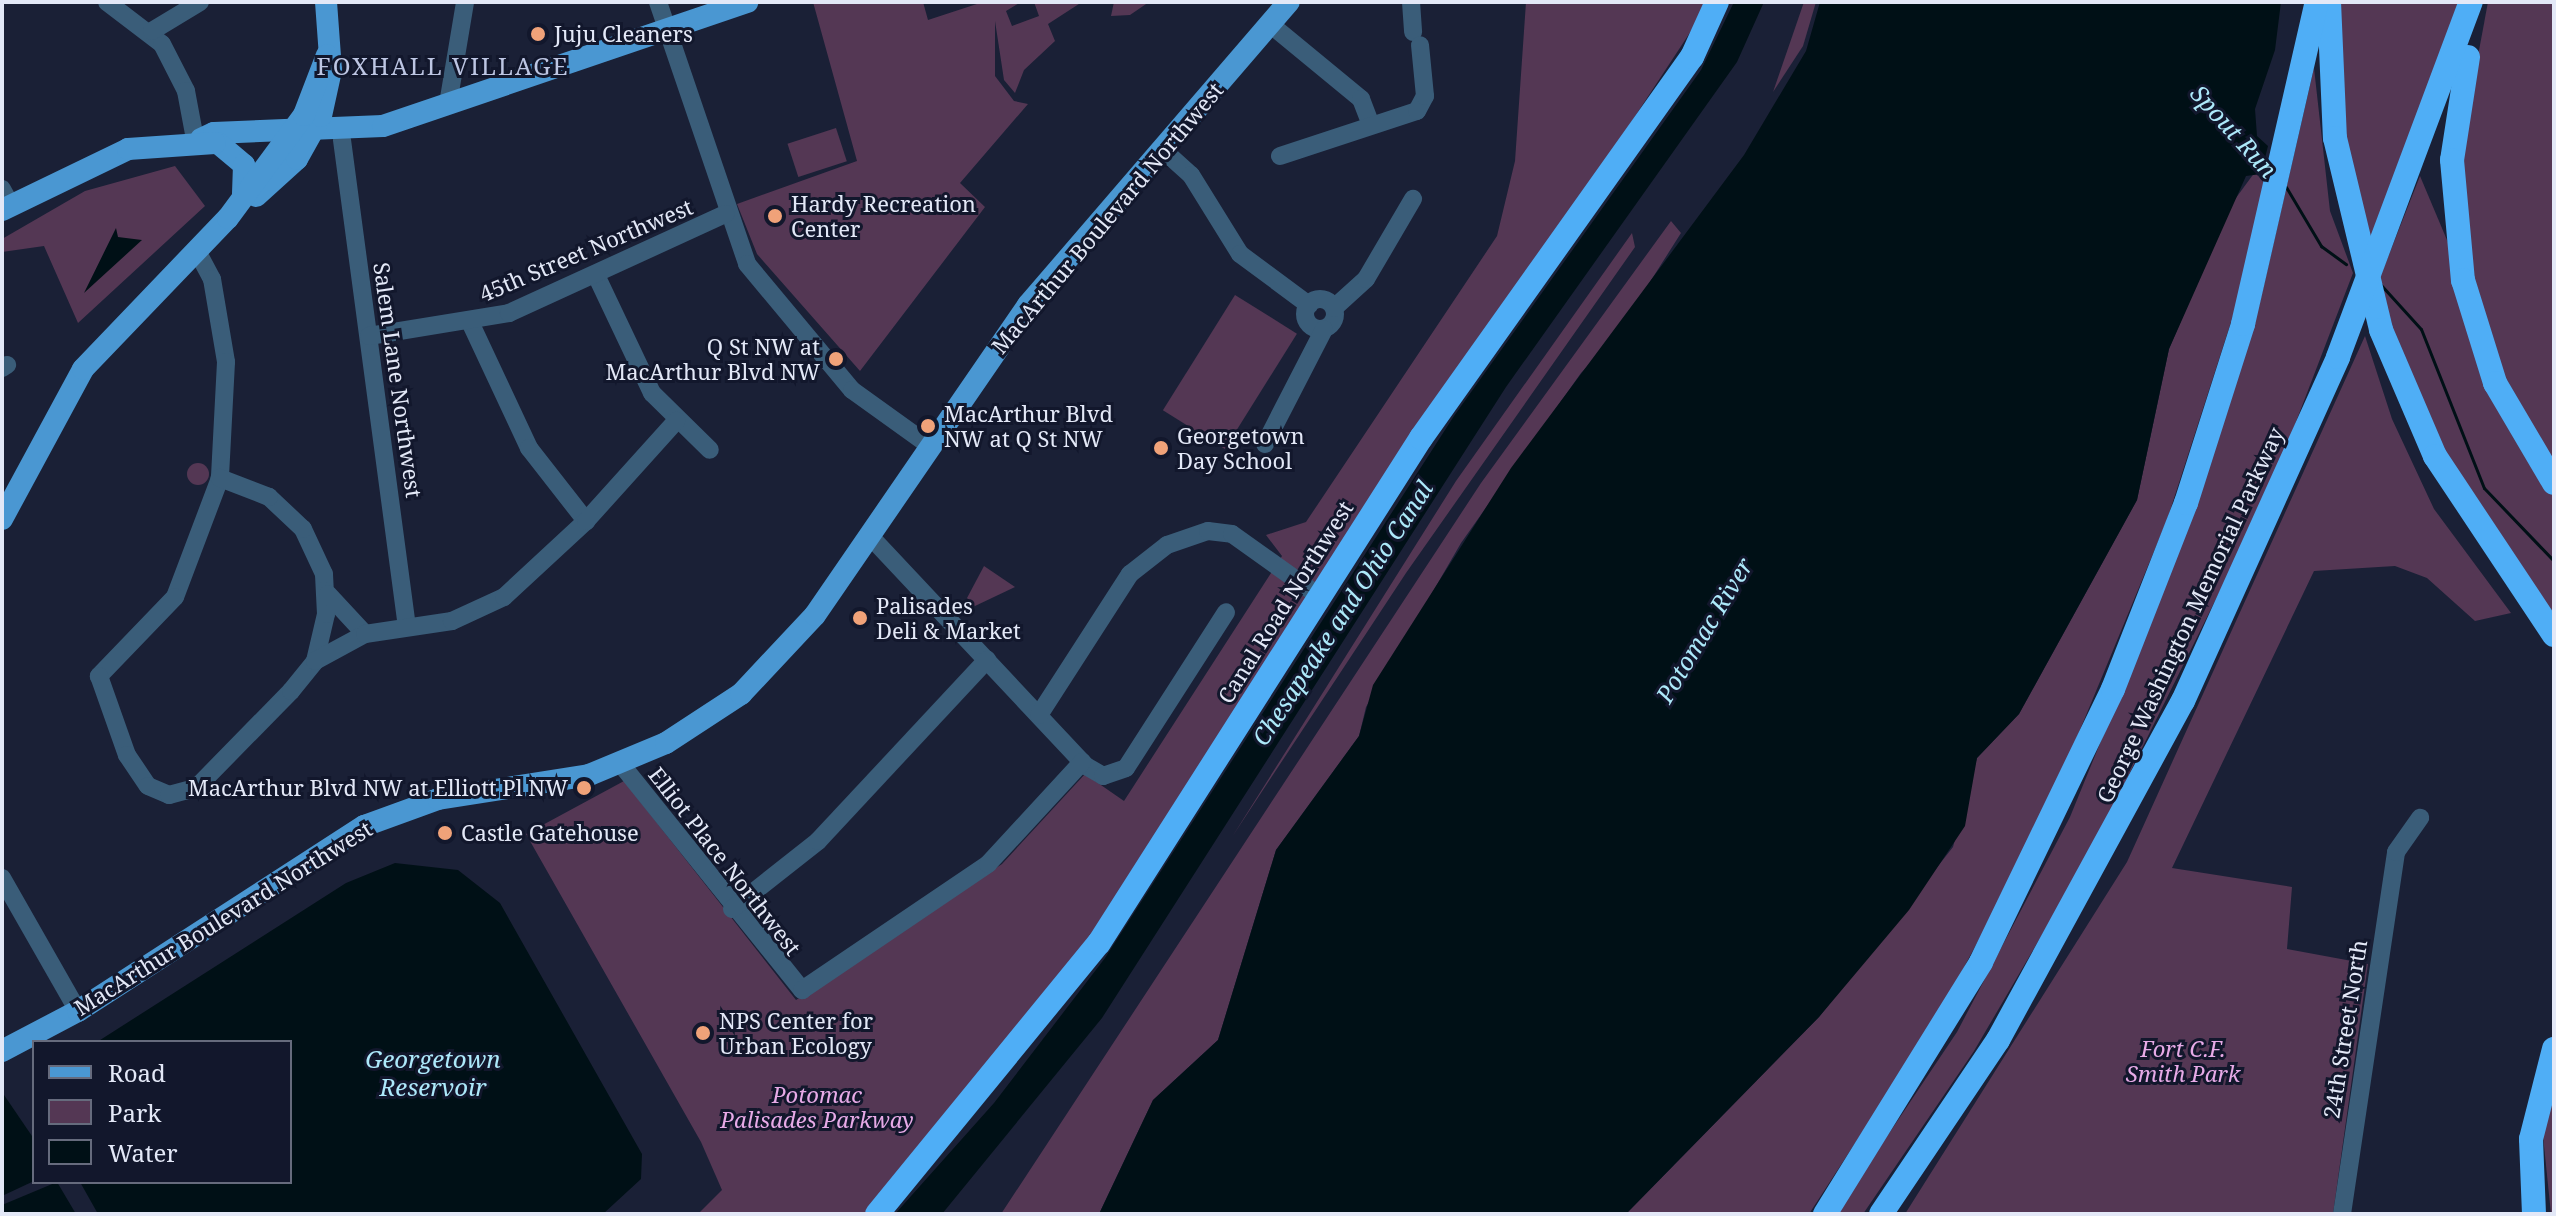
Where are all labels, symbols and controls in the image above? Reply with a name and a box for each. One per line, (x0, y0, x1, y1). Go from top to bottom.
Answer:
place label: Juju Cleaners (554, 21, 693, 47)
marker: Juju Cleaners (529, 25, 547, 43)
district label: FOXHALL VILLAGE (317, 52, 569, 80)
street label: MacArthur Boulevard Northwest (986, 77, 1228, 359)
water label: Spout Run (2185, 79, 2283, 183)
place label: Hardy Recreation Center (791, 190, 976, 242)
street label: 45th Street Northwest (475, 193, 697, 307)
marker: Hardy Recreation Center (766, 207, 784, 225)
street label: Salem Lane Northwest (368, 261, 428, 499)
place label: Q St NW at MacArthur Blvd NW (606, 333, 820, 384)
marker: Q St NW at MacArthur Blvd NW (827, 350, 845, 368)
place label: MacArthur Blvd NW at Q St NW (944, 400, 1113, 452)
marker: MacArthur Blvd NW at Q St NW (919, 417, 937, 435)
place label: Georgetown Day School (1177, 422, 1305, 474)
street label: George Washington Memorial Parkway (2091, 423, 2289, 807)
marker: Georgetown Day School (1152, 439, 1170, 457)
water label: Chesapeake and Ohio Canal (1246, 475, 1438, 751)
street label: Canal Road Northwest (1212, 496, 1358, 708)
water label: Potomac River (1649, 552, 1759, 708)
place label: Palisades Deli & Market (876, 592, 1021, 644)
marker: Palisades Deli & Market (851, 609, 869, 627)
street label: Elliot Place Northwest (643, 762, 807, 960)
place label: MacArthur Blvd NW at Elliott Pl NW (188, 775, 568, 801)
marker: MacArthur Blvd NW at Elliott Pl NW (575, 779, 593, 797)
street label: MacArthur Boulevard Northwest (69, 815, 377, 1021)
place label: Castle Gatehouse (461, 820, 639, 846)
marker: Castle Gatehouse (436, 824, 454, 842)
street label: 24th Street North (2318, 938, 2372, 1120)
place label: NPS Center for Urban Ecology (719, 1007, 873, 1058)
marker: NPS Center for Urban Ecology (694, 1024, 712, 1042)
park label: Fort C.F. Smith Park (2126, 1035, 2240, 1086)
legend (32, 1040, 292, 1184)
water label: Georgetown Reservoir (365, 1045, 501, 1101)
text: Road (108, 1056, 166, 1089)
park label: Potomac Palisades Parkway (720, 1081, 914, 1132)
text: Park (108, 1096, 161, 1129)
text: Water (108, 1136, 178, 1169)

